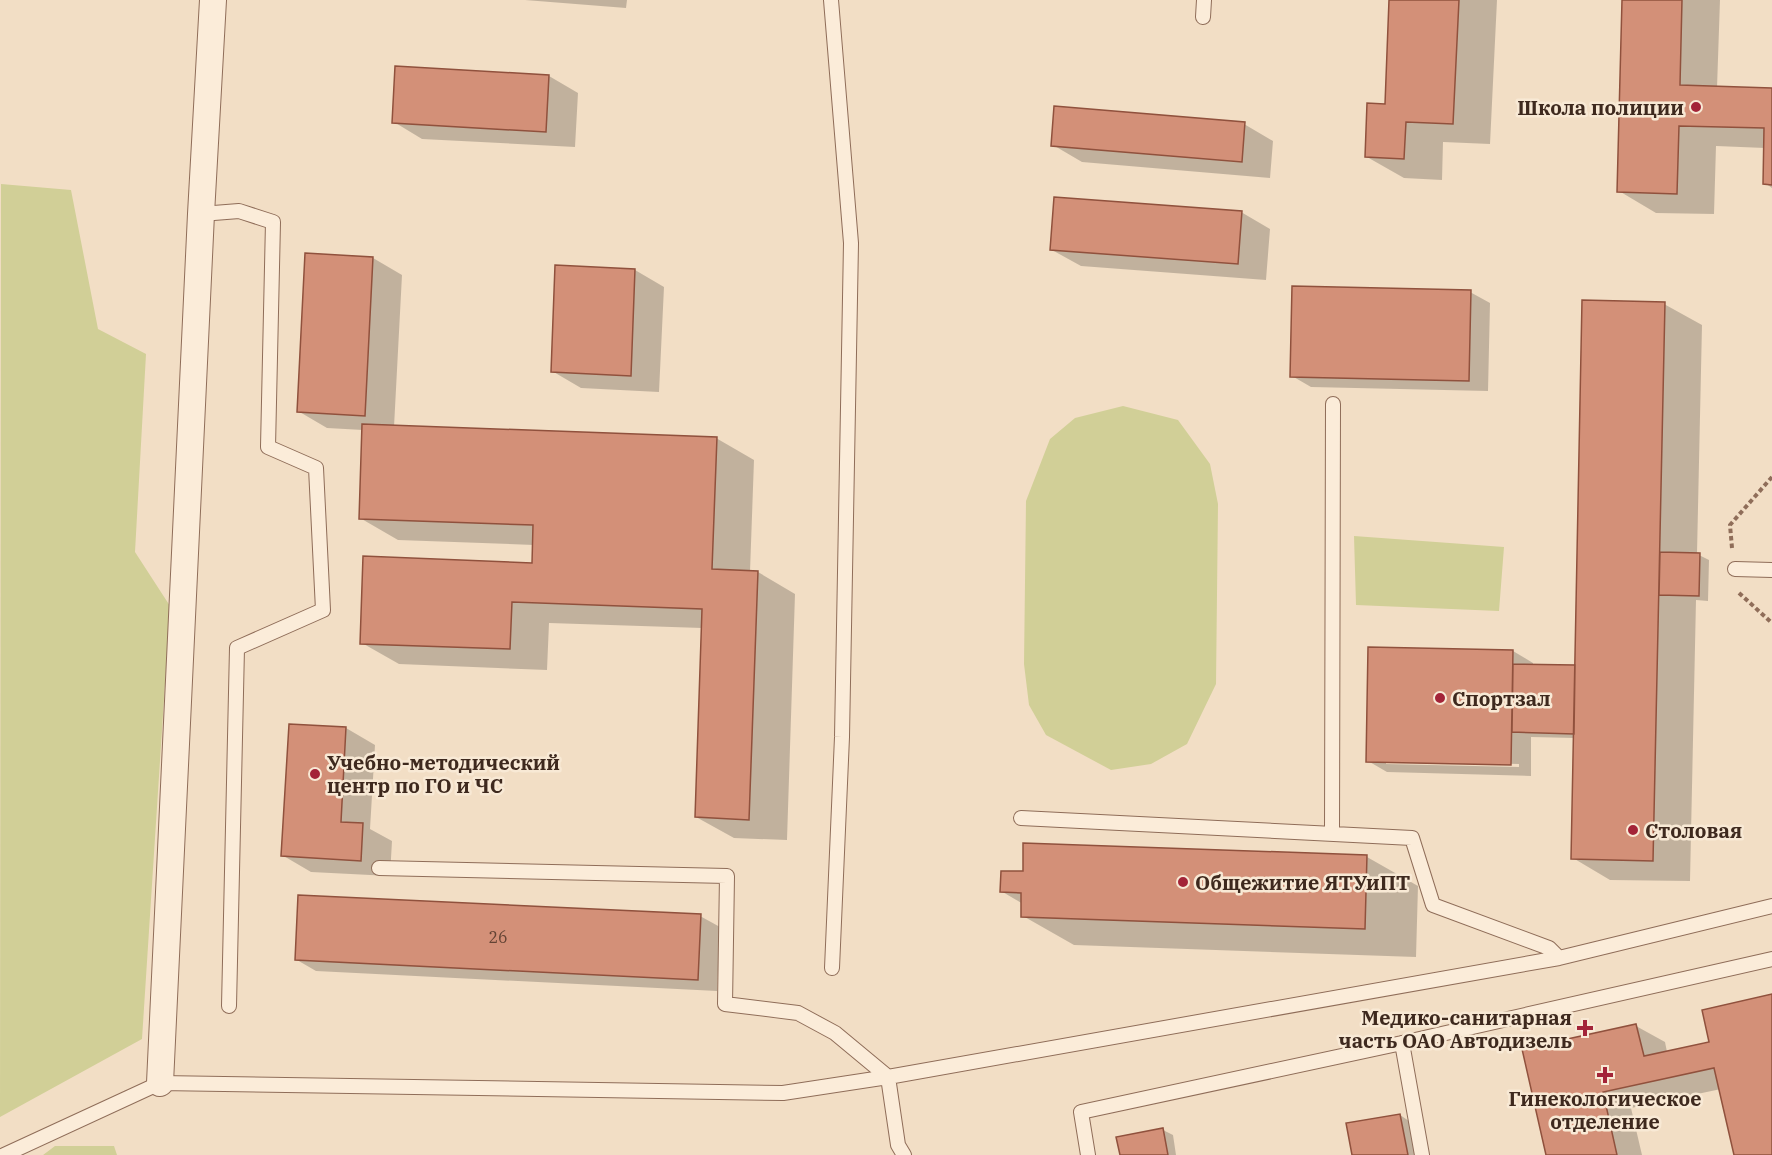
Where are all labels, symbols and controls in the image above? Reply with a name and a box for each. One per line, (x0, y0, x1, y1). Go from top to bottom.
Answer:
place label: Школа полиции (1517, 94, 1684, 121)
marker: Школа полиции (1689, 100, 1703, 114)
place label: Спортзал (1452, 685, 1551, 712)
marker: Спортзал (1433, 691, 1447, 705)
place label: Учебно-методический центр по ГО и ЧС (327, 749, 560, 799)
marker: Учебно-методический центр по ГО и ЧС (308, 767, 322, 781)
place label: Столовая (1645, 817, 1742, 844)
marker: Столовая (1626, 823, 1640, 837)
place label: Общежитие ЯТУиПТ (1195, 869, 1410, 896)
marker: Общежитие ЯТУиПТ (1176, 875, 1190, 889)
house number: 26 (488, 927, 508, 947)
place label: Медико-санитарная часть ОАО Автодизель (1339, 1004, 1572, 1054)
marker: Медико-санитарная часть ОАО Автодизель (1576, 1019, 1594, 1037)
marker: Гинекологическое отделение (1596, 1066, 1614, 1084)
place label: Гинекологическое отделение (1508, 1085, 1702, 1135)

